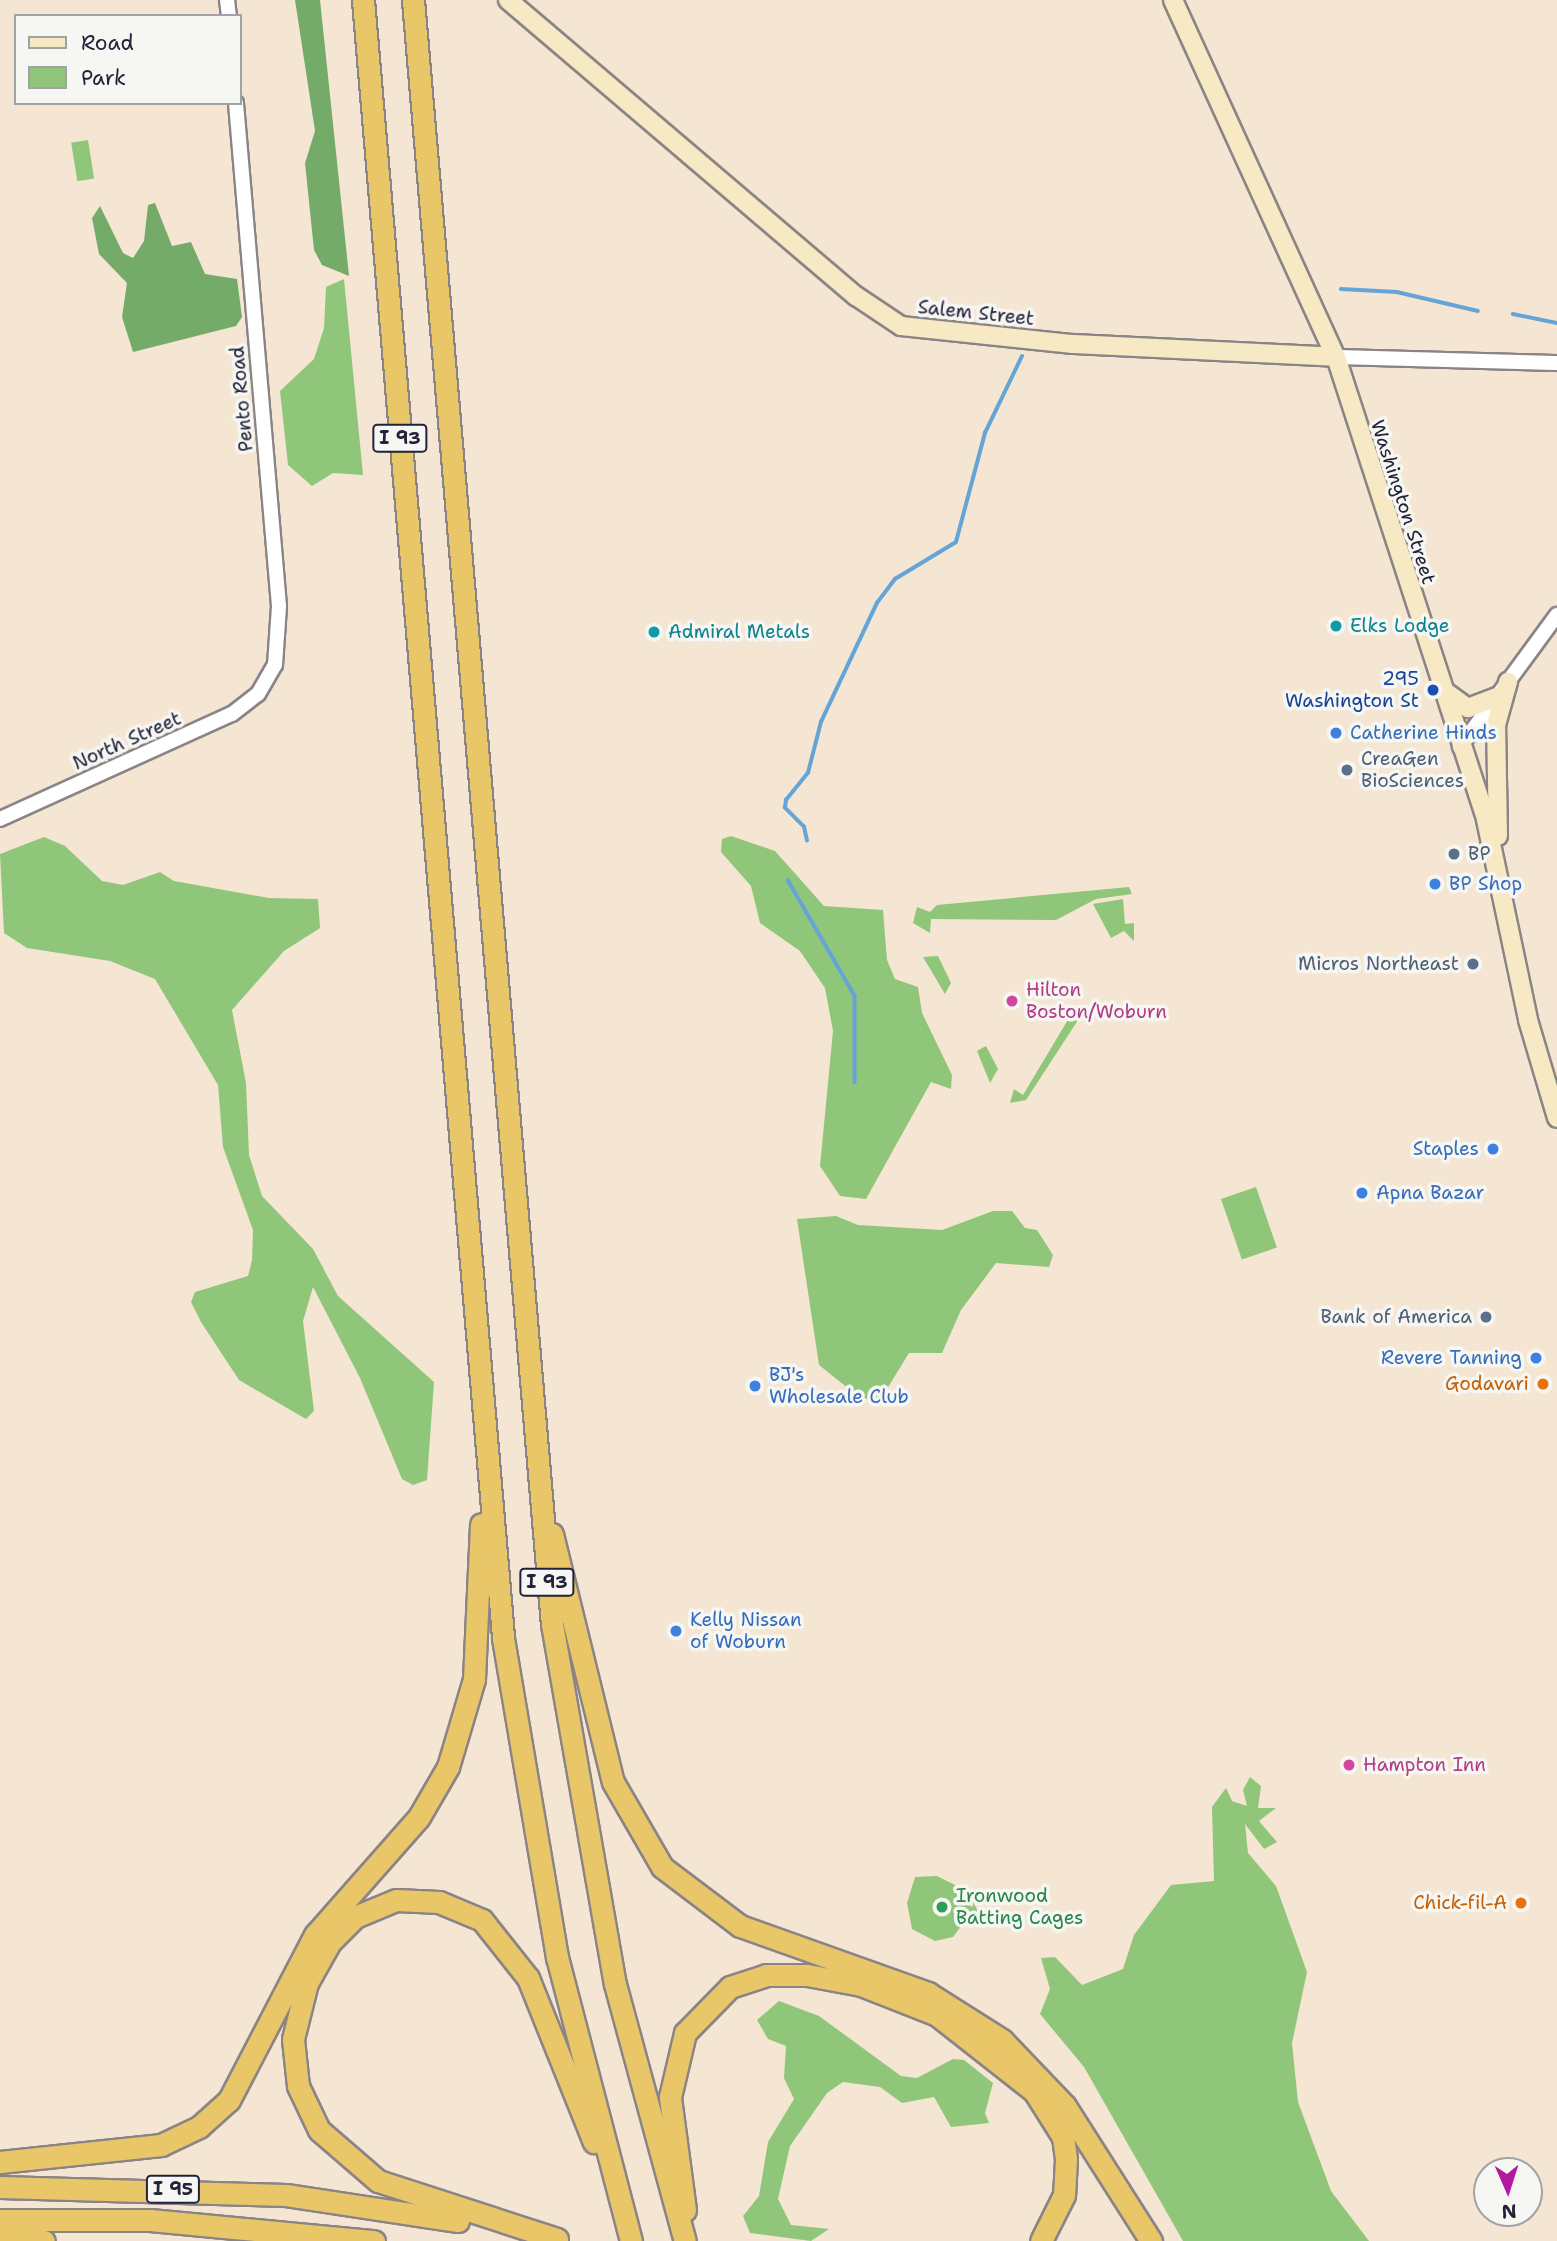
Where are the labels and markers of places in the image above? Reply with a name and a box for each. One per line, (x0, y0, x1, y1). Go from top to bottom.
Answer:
place label: Elks Lodge (1350, 615, 1450, 637)
marker: Elks Lodge (1328, 618, 1344, 634)
place label: Admiral Metals (668, 621, 810, 643)
marker: Admiral Metals (646, 624, 662, 640)
place label: 295 Washington St (1285, 668, 1419, 712)
marker: 295 Washington St (1425, 682, 1441, 698)
place label: Catherine Hinds (1350, 722, 1497, 744)
marker: Catherine Hinds (1328, 725, 1344, 741)
place label: CreaGen BioSciences (1361, 748, 1464, 792)
marker: CreaGen BioSciences (1339, 762, 1355, 778)
place label: BP (1468, 843, 1490, 865)
marker: BP (1446, 846, 1462, 862)
place label: BP Shop (1449, 873, 1522, 895)
marker: BP Shop (1427, 876, 1443, 892)
place label: Micros Northeast (1298, 953, 1459, 975)
marker: Micros Northeast (1465, 956, 1481, 972)
place label: Hilton Boston/Woburn (1026, 979, 1167, 1023)
marker: Hilton Boston/Woburn (1004, 993, 1020, 1009)
place label: Staples (1413, 1138, 1479, 1160)
marker: Staples (1485, 1141, 1501, 1157)
place label: Apna Bazar (1376, 1182, 1484, 1204)
marker: Apna Bazar (1354, 1185, 1370, 1201)
place label: Bank of America (1321, 1306, 1472, 1328)
marker: Bank of America (1478, 1309, 1494, 1325)
place label: Revere Tanning (1381, 1347, 1522, 1369)
marker: Revere Tanning (1528, 1350, 1544, 1366)
place label: BJ's Wholesale Club (769, 1364, 909, 1408)
place label: Godavari (1445, 1373, 1529, 1395)
marker: Godavari (1535, 1376, 1551, 1392)
marker: BJ's Wholesale Club (747, 1378, 763, 1394)
place label: Kelly Nissan of Woburn (690, 1609, 802, 1653)
marker: Kelly Nissan of Woburn (668, 1623, 684, 1639)
place label: Hampton Inn (1363, 1754, 1486, 1776)
marker: Hampton Inn (1341, 1757, 1357, 1773)
place label: Ironwood Batting Cages (956, 1885, 1084, 1929)
place label: Chick-fil-A (1413, 1892, 1507, 1914)
marker: Chick-fil-A (1513, 1895, 1529, 1911)
marker: Ironwood Batting Cages (934, 1899, 950, 1915)

